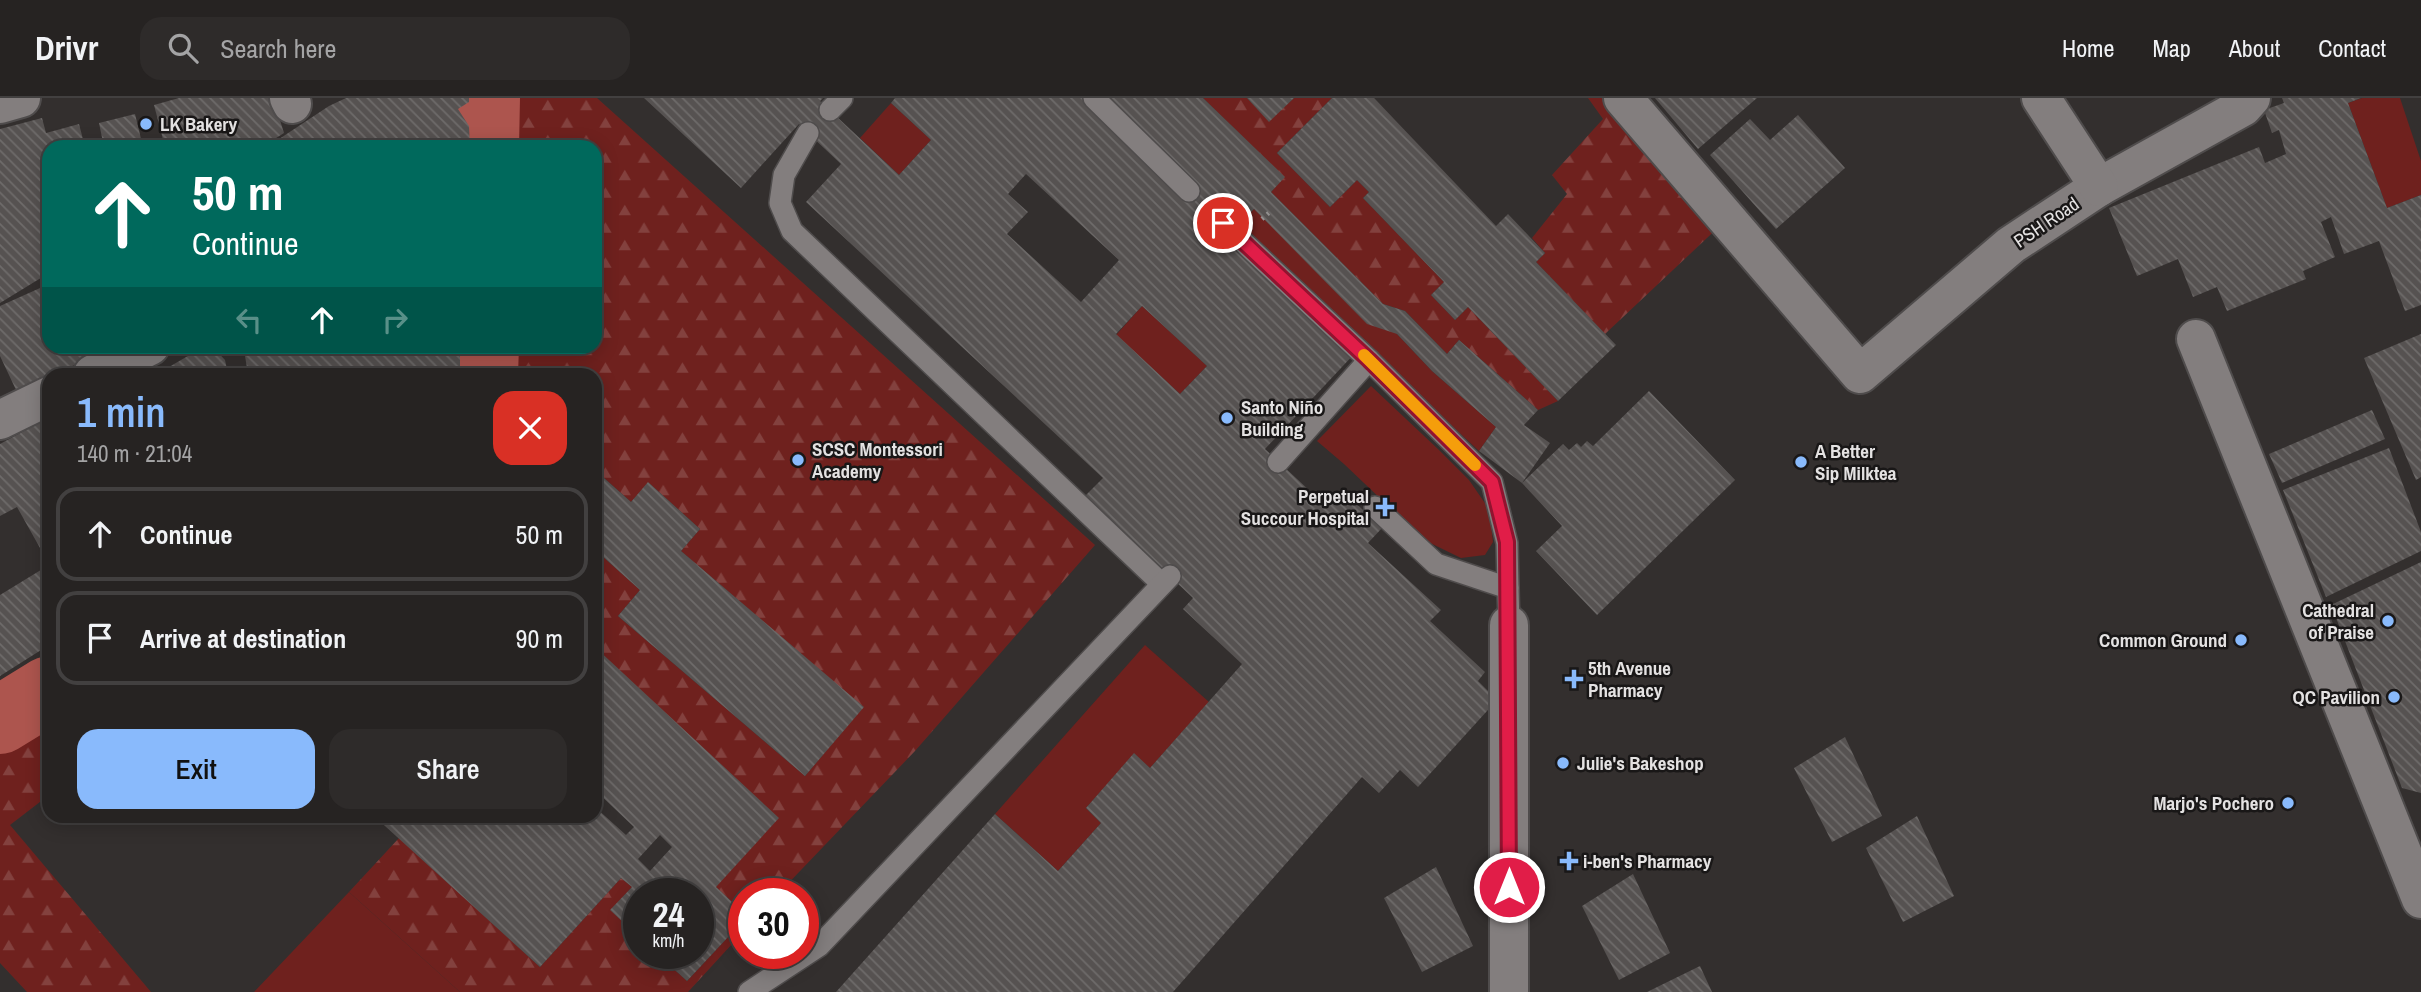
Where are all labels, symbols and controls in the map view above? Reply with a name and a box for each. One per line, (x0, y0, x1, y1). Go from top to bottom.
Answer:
search box (140, 17, 630, 80)
text: Drivr (35, 26, 98, 70)
icon: search (164, 29, 202, 67)
text: Search here (220, 31, 336, 66)
text: Home (2062, 32, 2114, 64)
text: Map (2152, 32, 2191, 64)
text: About (2229, 32, 2280, 64)
text: Contact (2318, 32, 2386, 64)
place label: LK Bakery (160, 111, 237, 137)
marker: LK Bakery (138, 116, 154, 132)
text: 50 m (192, 159, 284, 225)
icon: ahead (77, 168, 168, 259)
street label: PSH Road (2008, 191, 2084, 253)
pin (1193, 193, 1253, 253)
icon: arrive (1204, 204, 1242, 242)
text: Continue (192, 222, 299, 265)
icon: left (230, 301, 268, 339)
icon: ahead (303, 301, 341, 339)
icon: right (376, 301, 414, 339)
text: 1 min (77, 384, 166, 440)
button: close (493, 391, 567, 465)
place label: Santo Niño Building (1241, 394, 1323, 442)
marker: Santo Niño Building (1219, 410, 1235, 426)
place label: SCSC Montessori Academy (812, 436, 943, 484)
text: 140 m · 21:04 (77, 438, 192, 469)
place label: A Better Sip Milktea (1815, 438, 1897, 486)
marker: SCSC Montessori Academy (790, 452, 806, 468)
marker: A Better Sip Milktea (1793, 454, 1809, 470)
place label: Perpetual Succour Hospital (1241, 483, 1369, 531)
marker: Perpetual Succour Hospital (1375, 497, 1395, 517)
icon: ahead (81, 515, 119, 553)
text: Continue (140, 517, 232, 552)
text: 50 m (516, 517, 563, 552)
place label: Cathedral of Praise (2302, 597, 2374, 645)
marker: Cathedral of Praise (2380, 613, 2396, 629)
icon: arrive (81, 619, 119, 657)
text: Arrive at destination (140, 621, 346, 656)
text: 90 m (516, 621, 563, 656)
place label: Common Ground (2099, 627, 2227, 653)
marker: Common Ground (2233, 632, 2249, 648)
place label: 5th Avenue Pharmacy (1588, 655, 1671, 703)
marker: 5th Avenue Pharmacy (1566, 671, 1582, 687)
place label: QC Pavilion (2293, 684, 2380, 710)
marker: QC Pavilion (2386, 689, 2402, 705)
button: Exit (77, 729, 315, 809)
button: Share (329, 729, 567, 809)
place label: Julie's Bakeshop (1577, 750, 1704, 776)
marker: Julie's Bakeshop (1555, 755, 1571, 771)
place label: Marjo's Pochero (2153, 790, 2274, 816)
marker: Marjo's Pochero (2280, 795, 2296, 811)
place label: i-ben's Pharmacy (1583, 848, 1712, 874)
position arrow (1472, 850, 1546, 924)
marker: i-ben's Pharmacy (1561, 853, 1577, 869)
speed limit sign: 30 (728, 878, 819, 969)
text: 24 (653, 891, 684, 938)
text: km/h (653, 928, 685, 953)

